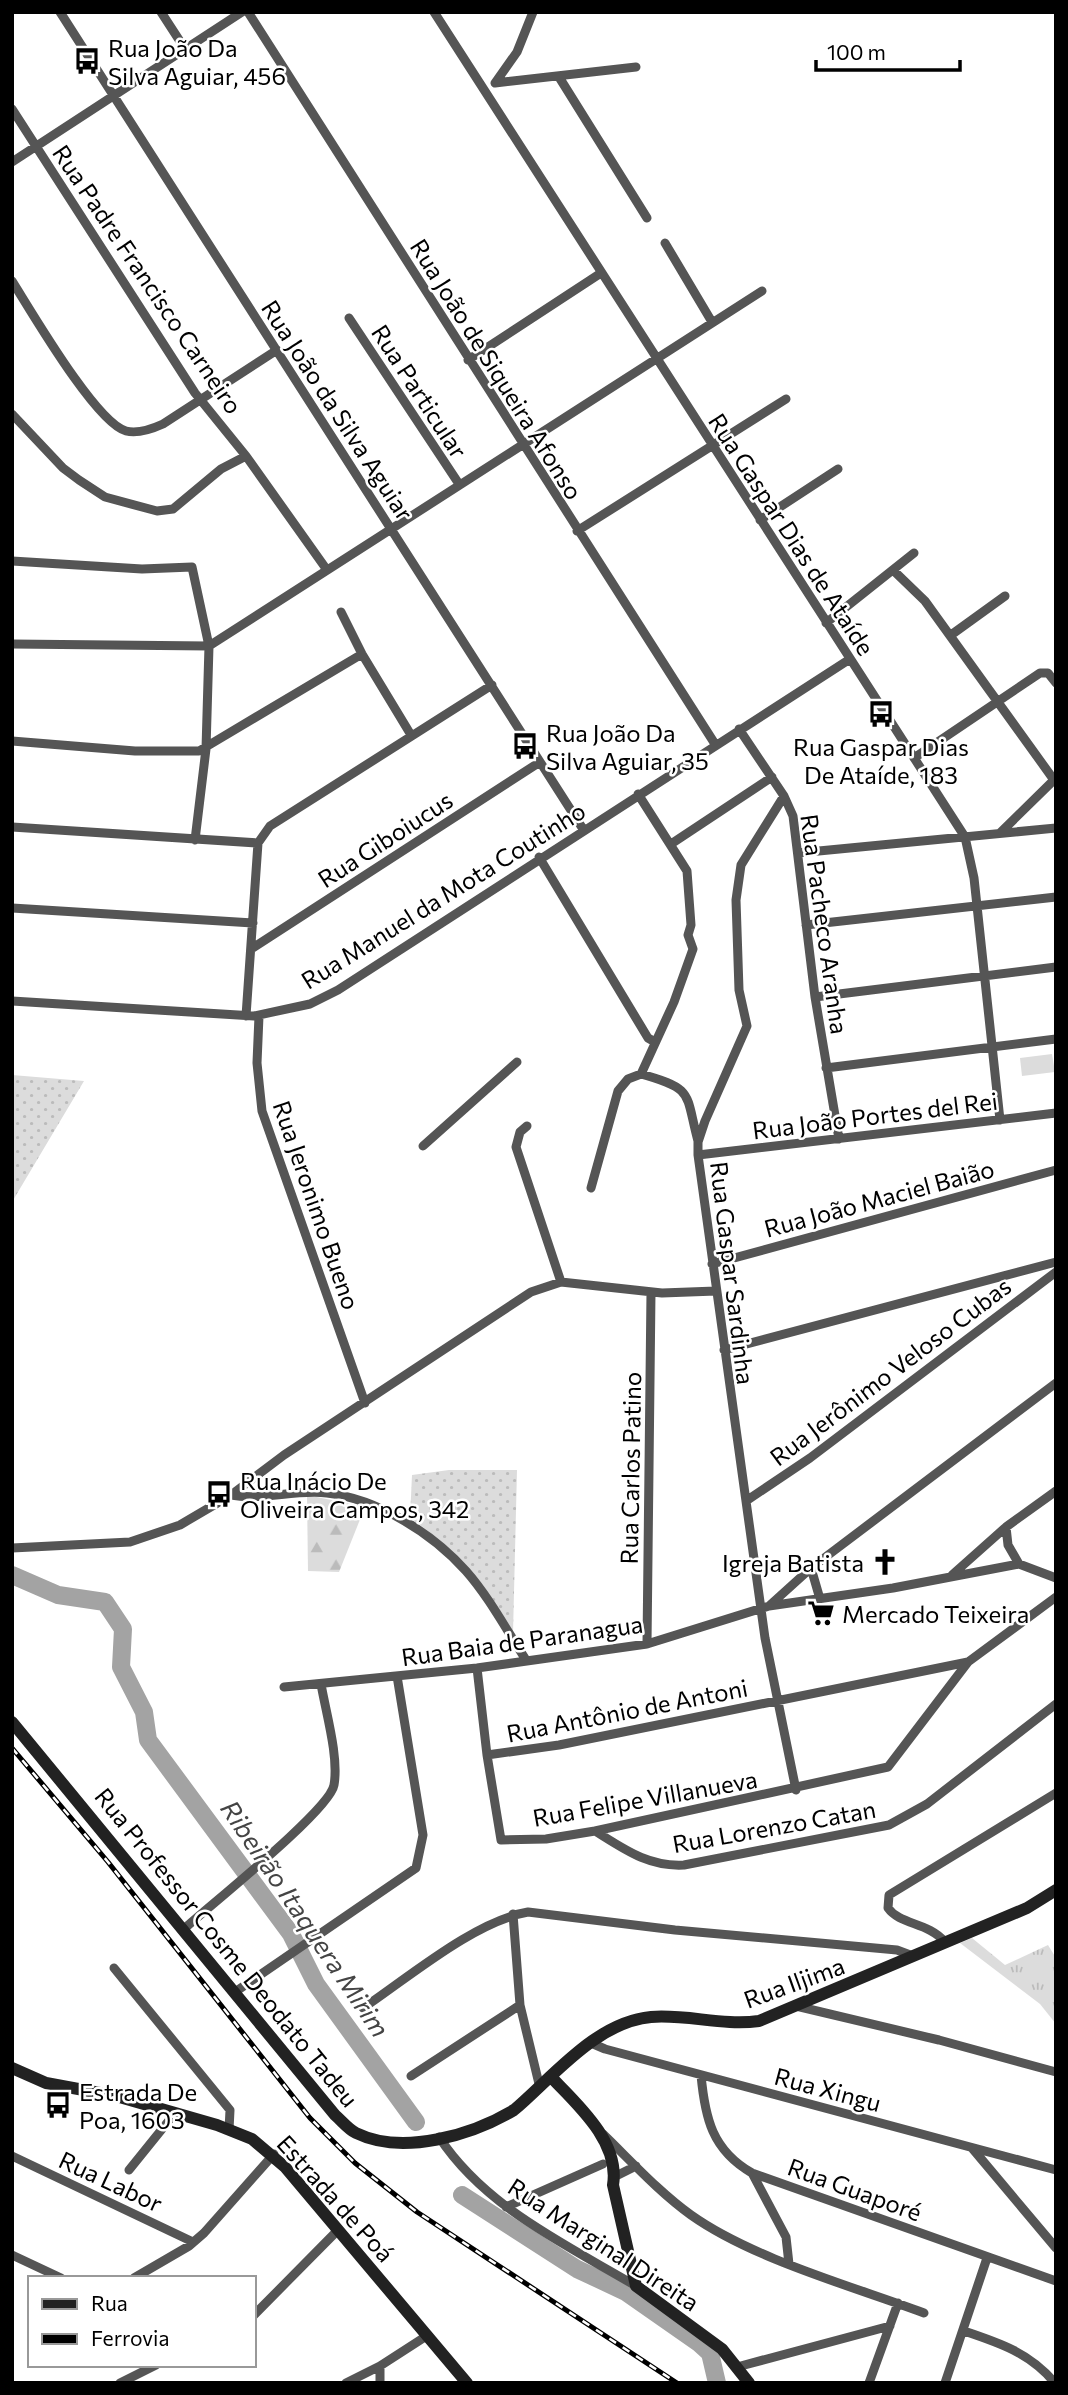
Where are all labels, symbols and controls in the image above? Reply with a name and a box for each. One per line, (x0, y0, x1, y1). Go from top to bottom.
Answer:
scale bar (816, 28, 960, 72)
place label: Rua João Da Silva Aguiar, 456 (108, 33, 286, 90)
text: 100 m (827, 39, 886, 64)
bus stop icon: Rua João Da Silva Aguiar, 456 (72, 46, 102, 76)
street label: Rua Padre Francisco Carneiro (47, 139, 249, 419)
street label: Rua João de Siqueira Afonso (405, 233, 589, 505)
street label: Rua João da Silva Aguiar (256, 295, 420, 526)
street label: Rua Particular (366, 319, 474, 463)
street label: Rua Gaspar Dias de Ataíde (703, 408, 881, 660)
bus stop icon: Rua Gaspar Dias De Ataíde, 183 (866, 699, 896, 729)
place label: Rua João Da Silva Aguiar, 35 (546, 718, 709, 775)
bus stop icon: Rua João Da Silva Aguiar, 35 (510, 731, 540, 761)
place label: Rua Gaspar Dias De Ataíde, 183 (793, 732, 969, 789)
street label: Rua Giboiucus (312, 785, 458, 893)
street label: Rua Manuel da Mota Coutinho (296, 795, 590, 995)
street label: Rua Pacheco Aranha (795, 812, 855, 1036)
street label: Rua João Portes del Rei (751, 1086, 999, 1144)
street label: Rua Jeronimo Bueno (268, 1097, 366, 1313)
street label: Rua João Maciel Baião (761, 1153, 997, 1243)
street label: Rua Gaspar Sardinha (705, 1160, 761, 1386)
street label: Rua Jerônimo Veloso Cubas (764, 1271, 1016, 1471)
street label: Rua Carlos Patino (614, 1372, 646, 1564)
place label: Rua Inácio De Oliveira Campos, 342 (240, 1466, 469, 1523)
bus stop icon: Rua Inácio De Oliveira Campos, 342 (204, 1479, 234, 1509)
church icon: Igreja Batista (870, 1547, 900, 1577)
place label: Igreja Batista (722, 1548, 864, 1577)
supermarket icon: Mercado Teixeira (806, 1598, 836, 1628)
place label: Mercado Teixeira (842, 1599, 1029, 1628)
street label: Rua Baia de Paranagua (399, 1609, 645, 1671)
street label: Rua Antônio de Antoni (504, 1672, 750, 1748)
street label: Rua Felipe Villanueva (530, 1764, 760, 1832)
street label: Rua Professor Cosme Deodato Tadeu (89, 1782, 365, 2112)
water label: Ribeirão Itaquera Mirim (215, 1794, 397, 2042)
street label: Rua Lorenzo Catan (670, 1794, 878, 1858)
street label: Rua Iljima (740, 1950, 848, 2014)
street label: Rua Xingu (772, 2061, 884, 2117)
place label: Estrada De Poa, 1603 (79, 2077, 197, 2134)
bus stop icon: Estrada De Poa, 1603 (43, 2090, 73, 2120)
street label: Estrada de Poá (272, 2129, 400, 2267)
street label: Rua Labor (55, 2144, 168, 2218)
street label: Rua Guaporé (784, 2151, 926, 2227)
street label: Rua Marginal Direita (503, 2171, 705, 2317)
legend (28, 2276, 256, 2367)
text: Rua (91, 2290, 128, 2315)
text: Ferrovia (91, 2325, 169, 2350)

